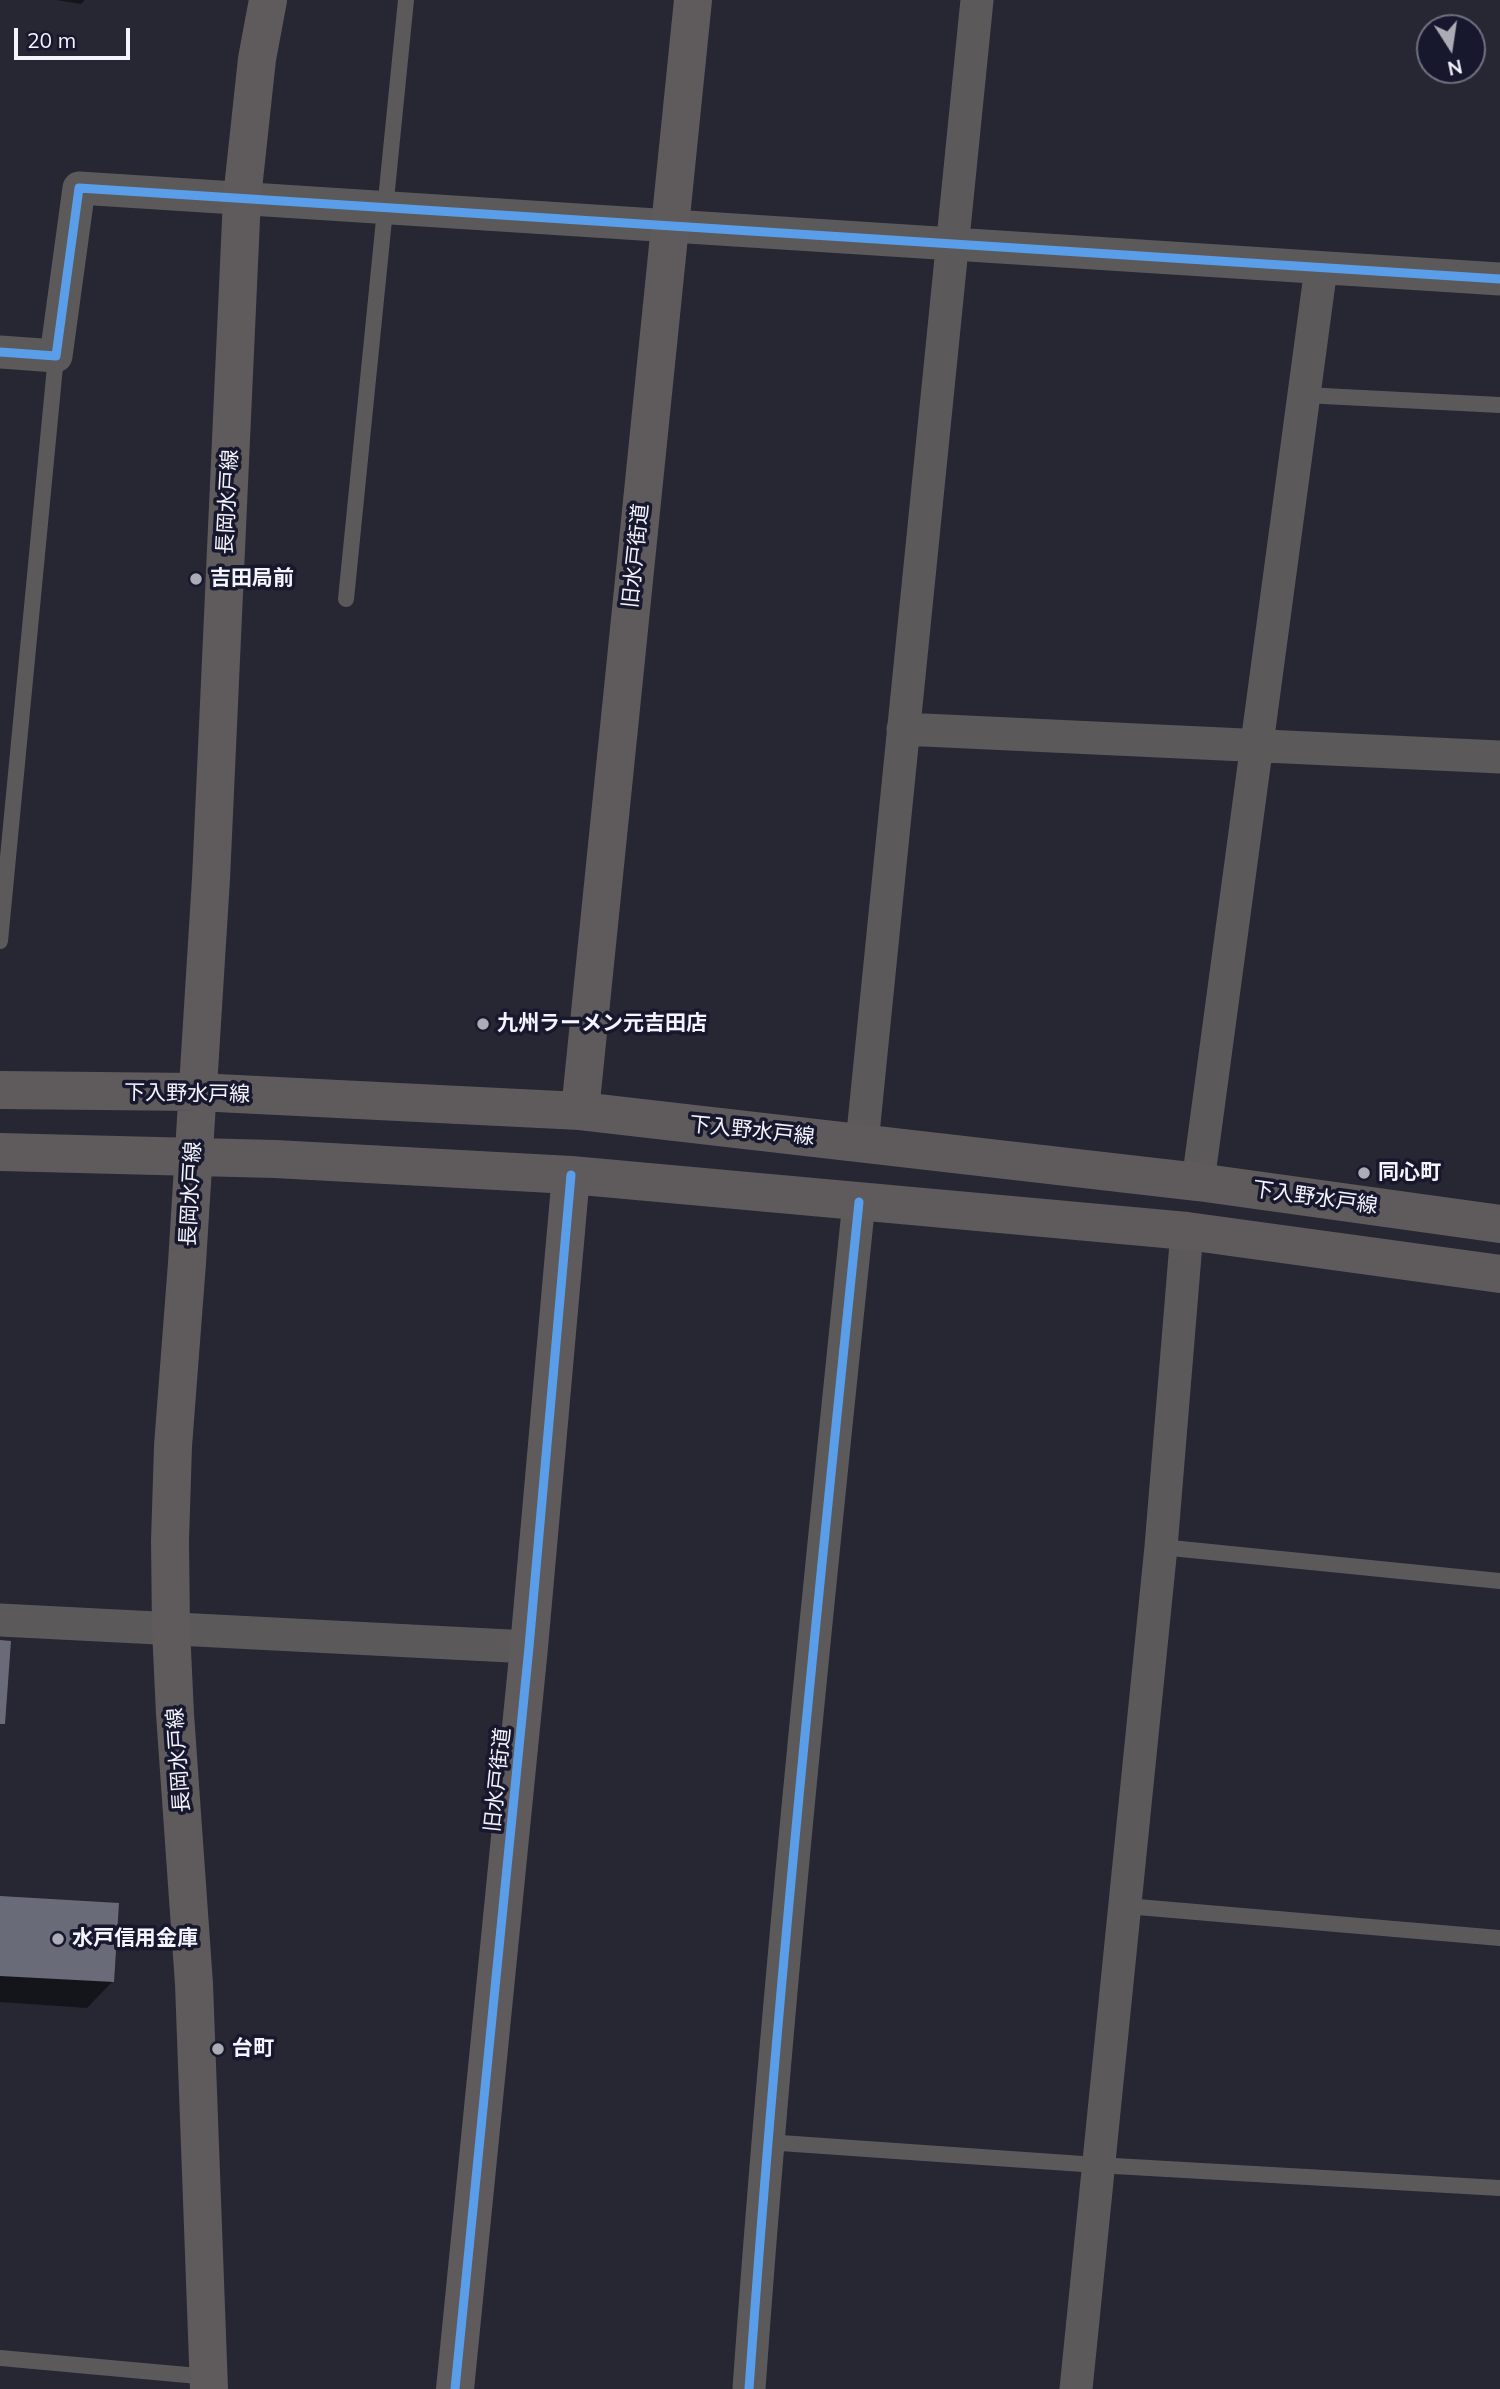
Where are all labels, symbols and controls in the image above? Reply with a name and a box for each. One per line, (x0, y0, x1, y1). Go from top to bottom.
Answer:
scale bar (18, 14, 133, 58)
north arrow (1416, 14, 1486, 84)
text: 20 m (27, 27, 76, 53)
text: N (1445, 54, 1464, 81)
street label: 長岡水戸線 (213, 449, 243, 555)
street label: 旧水戸街道 (618, 502, 654, 610)
place label: 吉田局前 (210, 566, 294, 592)
marker: 吉田局前 (188, 571, 204, 587)
place label: 九州ラーメン元吉田店 (497, 1011, 707, 1037)
marker: 九州ラーメン元吉田店 (475, 1016, 491, 1032)
street label: 下入野水戸線 (124, 1080, 250, 1108)
street label: 下入野水戸線 (688, 1112, 816, 1150)
street label: 長岡水戸線 (176, 1141, 206, 1247)
place label: 同心町 (1378, 1160, 1441, 1186)
marker: 同心町 (1356, 1165, 1372, 1181)
street label: 下入野水戸線 (1251, 1177, 1379, 1219)
street label: 長岡水戸線 (163, 1707, 195, 1813)
street label: 旧水戸街道 (480, 1726, 516, 1834)
place label: 水戸信用金庫 (72, 1926, 198, 1952)
marker: 水戸信用金庫 (50, 1931, 66, 1947)
place label: 台町 (232, 2036, 274, 2062)
marker: 台町 (210, 2041, 226, 2057)

